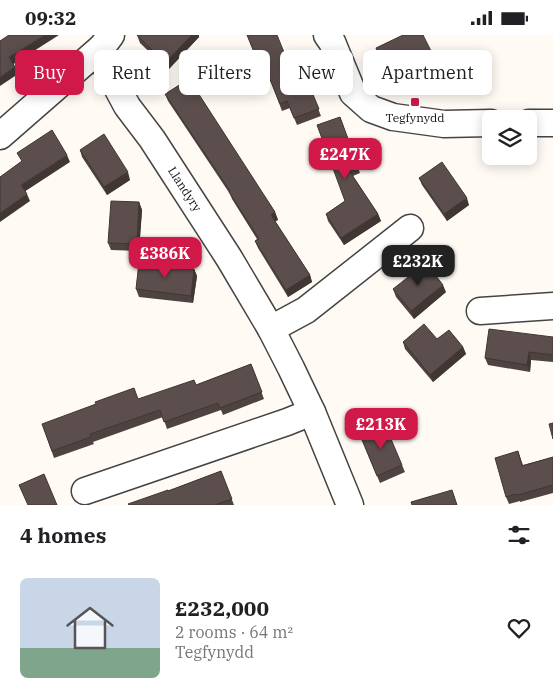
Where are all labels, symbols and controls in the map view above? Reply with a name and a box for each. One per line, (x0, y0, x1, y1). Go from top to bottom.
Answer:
text: 09:32 (25, 6, 76, 30)
chip: Buy (15, 50, 84, 95)
chip: Rent (94, 50, 169, 95)
chip: Filters (179, 50, 270, 95)
chip: New (280, 50, 353, 95)
chip: Apartment (363, 50, 492, 95)
marker: Tegfynydd (409, 96, 421, 108)
place label: Tegfynydd (385, 110, 445, 125)
map controls (482, 110, 537, 165)
button: layers (482, 110, 537, 165)
pin: £247K (310, 137, 380, 180)
text: £247K (320, 144, 370, 164)
street label: Llandyry (165, 164, 205, 215)
pin: £386K (130, 237, 200, 279)
text: £386K (140, 243, 190, 263)
pin: £232K (383, 245, 453, 287)
text: £232K (393, 251, 443, 271)
pin: £213K (346, 407, 416, 450)
text: £213K (356, 414, 406, 434)
text: 4 homes (20, 521, 106, 549)
icon: filters (505, 521, 533, 549)
text: £232,000 (175, 594, 269, 622)
icon: home (60, 598, 120, 658)
icon: heart (505, 614, 533, 642)
text: 2 rooms · 64 m² (175, 622, 293, 642)
text: Tegfynydd (175, 642, 254, 662)

